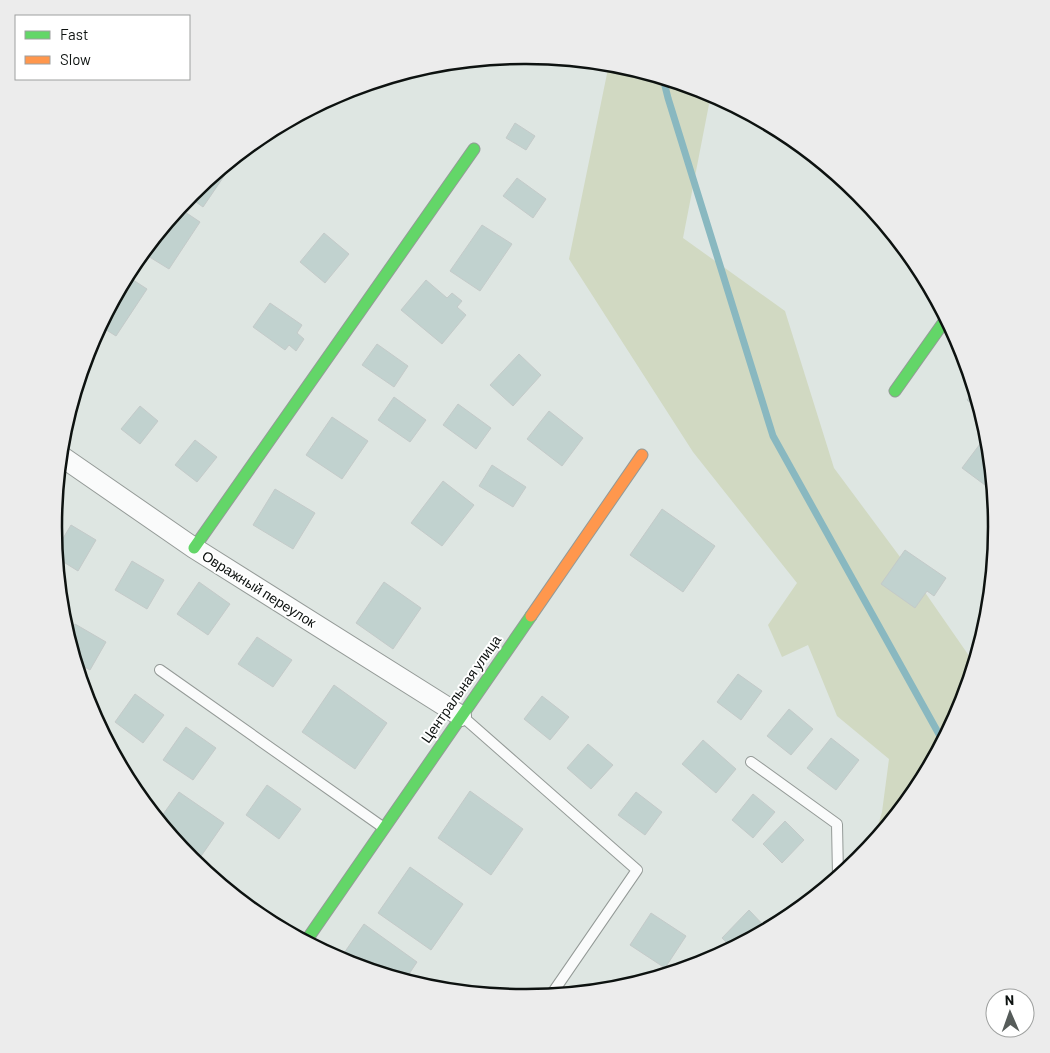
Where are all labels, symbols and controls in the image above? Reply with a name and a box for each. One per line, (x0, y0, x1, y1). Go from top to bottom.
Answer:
legend (15, 15, 190, 80)
text: Fast (60, 25, 88, 43)
text: Slow (60, 50, 91, 68)
street label: Овражный переулок (199, 547, 320, 631)
street label: Центральная улица (417, 631, 504, 746)
north arrow (985, 988, 1035, 1038)
text: N (1005, 991, 1014, 1008)

